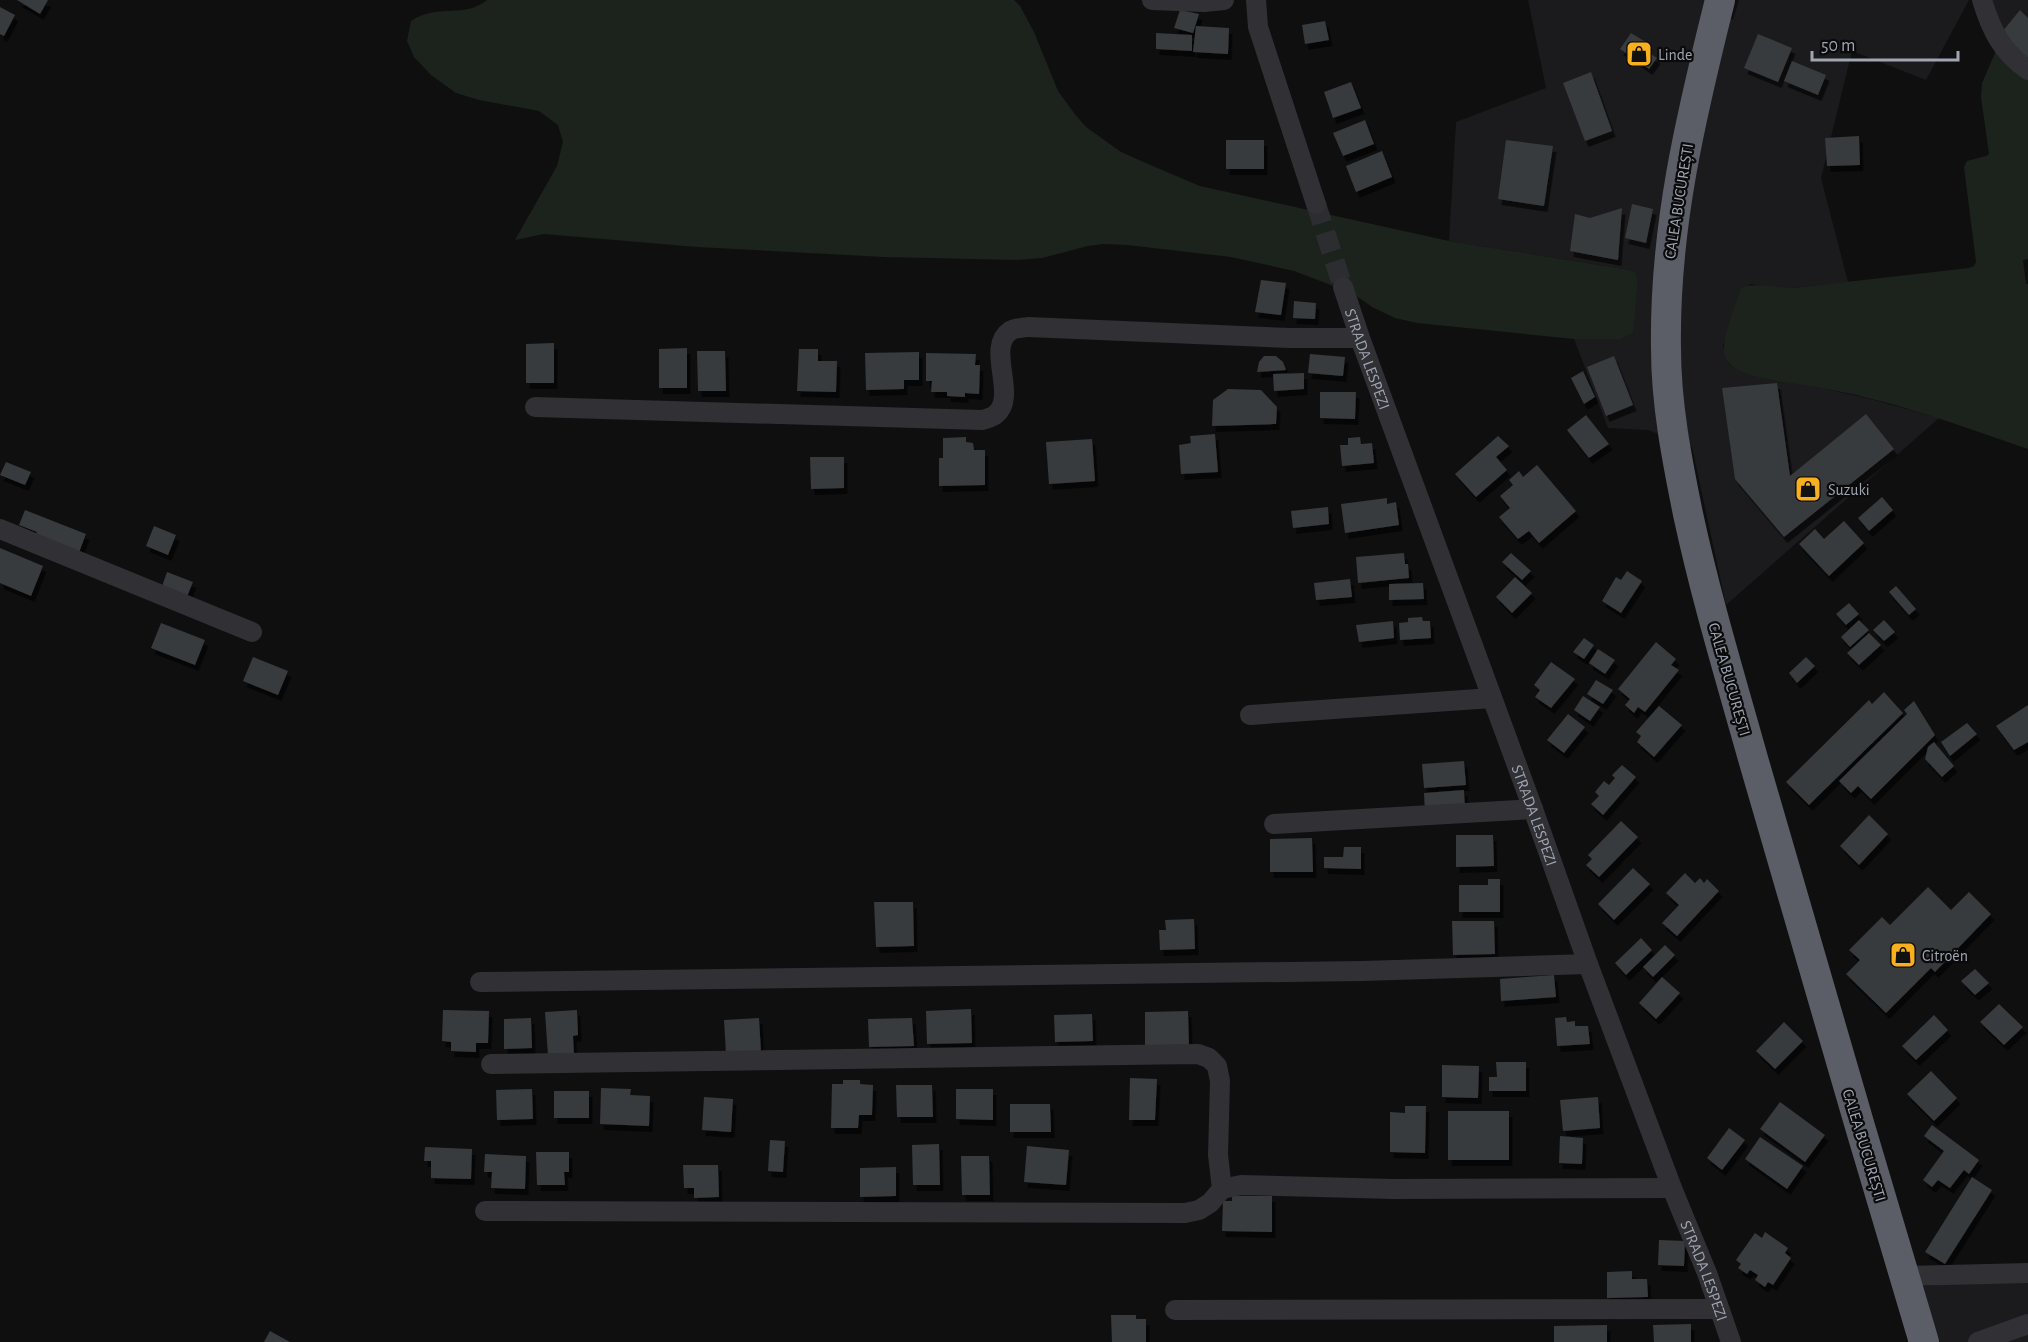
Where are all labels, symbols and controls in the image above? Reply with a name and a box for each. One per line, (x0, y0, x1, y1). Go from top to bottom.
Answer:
scale bar (1812, 24, 1958, 62)
text: 50 m (1821, 37, 1855, 55)
shop icon: Linde (1624, 39, 1654, 69)
place label: Linde (1658, 47, 1692, 63)
street label: CALEA BUCUREȘTI (1662, 142, 1698, 260)
street label: STRADA LESPEZI (1342, 307, 1393, 412)
shop icon: Suzuki (1793, 474, 1823, 504)
place label: Suzuki (1828, 482, 1870, 498)
street label: CALEA BUCUREȘTI (1703, 621, 1753, 738)
street label: STRADA LESPEZI (1509, 763, 1559, 868)
shop icon: Citroën (1888, 940, 1918, 970)
place label: Citroën (1922, 948, 1968, 964)
street label: CALEA BUCUREȘTI (1837, 1087, 1889, 1204)
street label: STRADA LESPEZI (1677, 1218, 1730, 1323)

